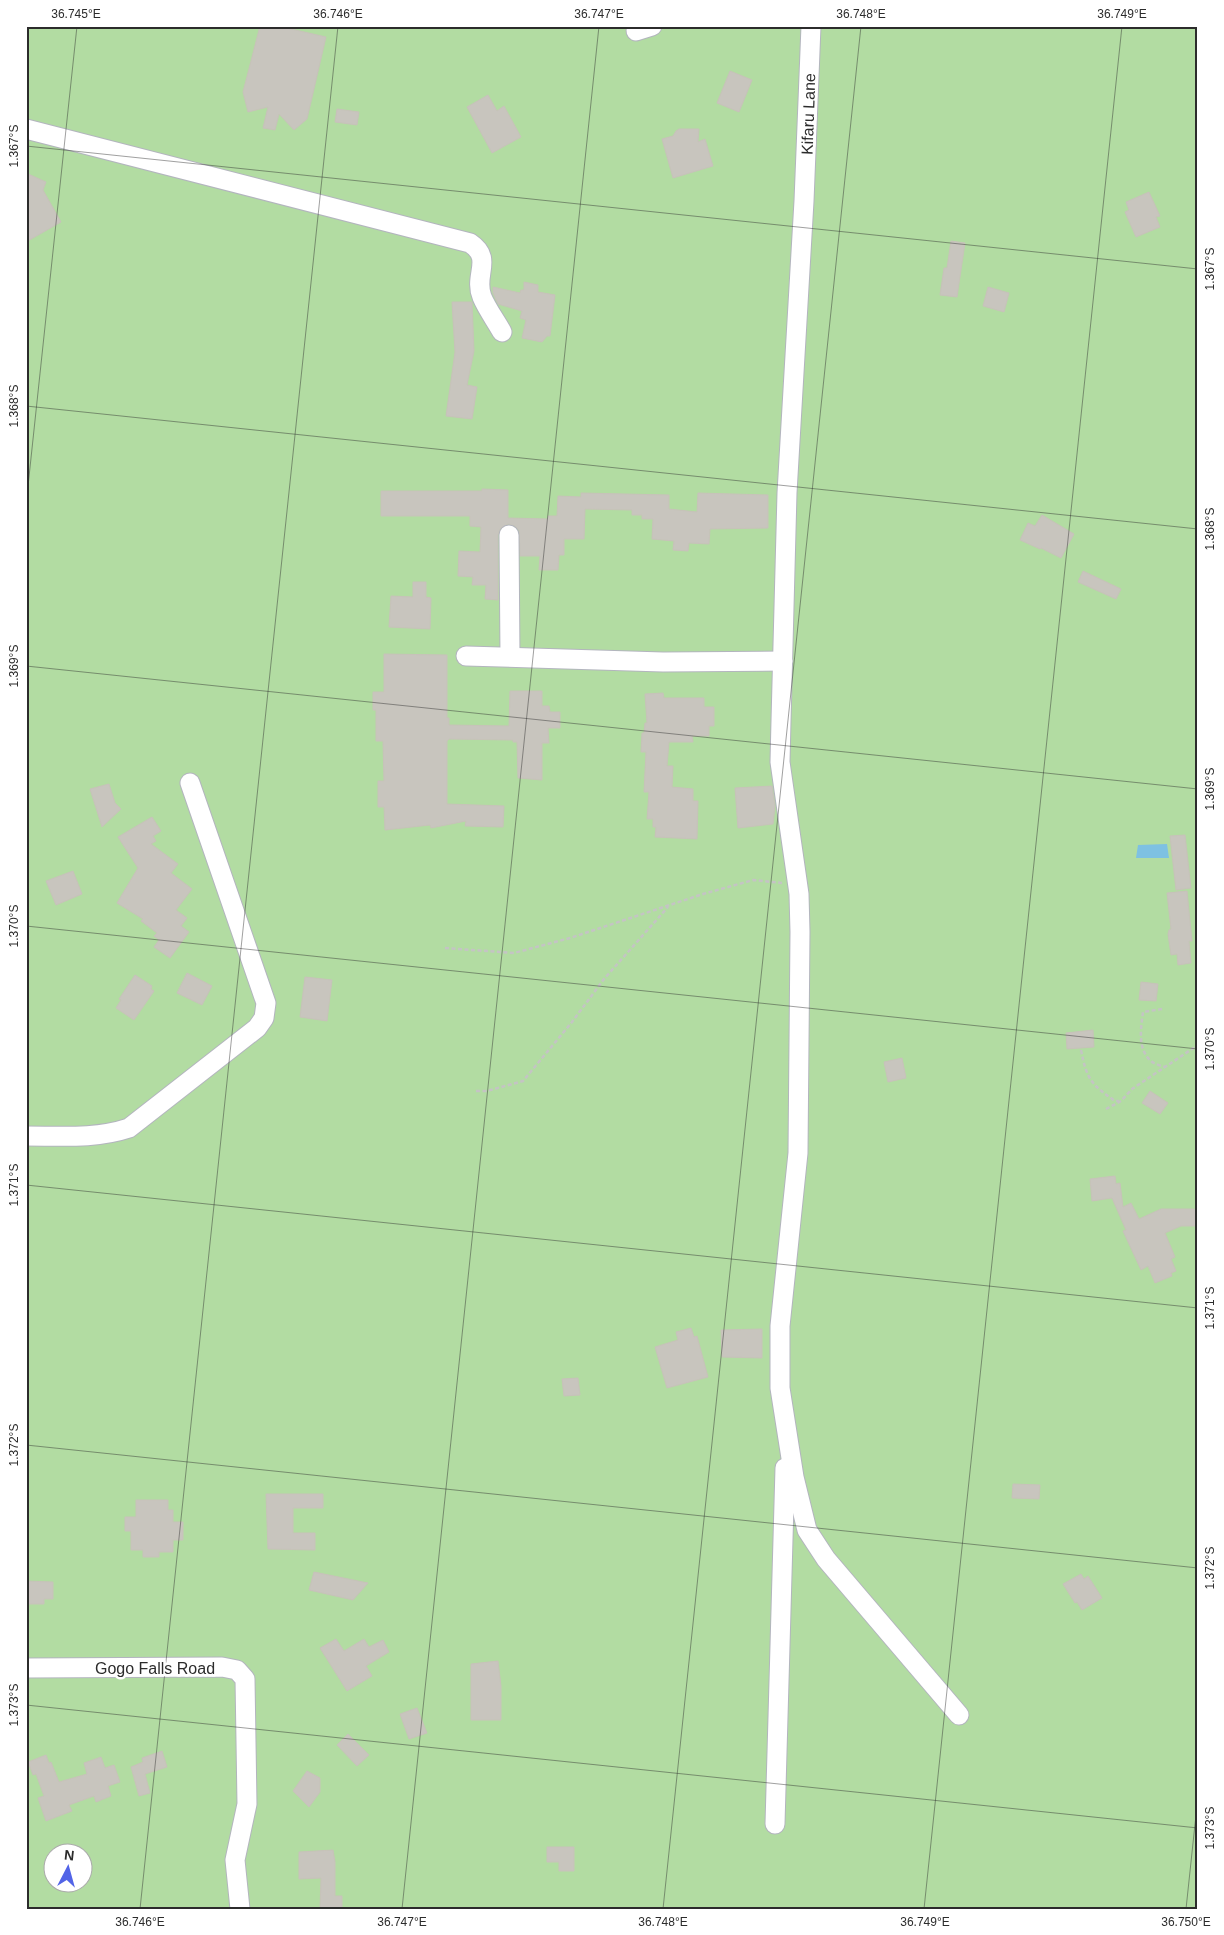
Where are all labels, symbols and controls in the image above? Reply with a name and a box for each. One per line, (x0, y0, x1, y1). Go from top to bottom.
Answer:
text: 36.745°E (51, 7, 101, 21)
text: 36.746°E (313, 7, 363, 21)
text: 36.747°E (574, 7, 624, 21)
text: 36.748°E (836, 7, 886, 21)
text: 36.749°E (1097, 7, 1147, 21)
street label: Kifaru Lane (799, 73, 818, 155)
text: 1.367°S (7, 125, 21, 167)
text: 1.367°S (1203, 248, 1217, 290)
text: 1.368°S (7, 385, 21, 427)
text: 1.368°S (1203, 508, 1217, 550)
text: 1.369°S (7, 645, 21, 687)
text: 1.369°S (1203, 768, 1217, 810)
text: 1.370°S (7, 905, 21, 947)
text: 1.370°S (1203, 1028, 1217, 1070)
text: 1.371°S (7, 1164, 21, 1206)
text: 1.371°S (1203, 1287, 1217, 1329)
text: 1.372°S (7, 1424, 21, 1466)
text: 1.372°S (1203, 1547, 1217, 1589)
street label: Gogo Falls Road (95, 1660, 215, 1677)
text: 1.373°S (7, 1684, 21, 1726)
text: 1.373°S (1203, 1807, 1217, 1849)
north arrow (42, 1842, 92, 1892)
text: N (63, 1847, 75, 1864)
text: 36.746°E (115, 1915, 165, 1929)
text: 36.747°E (377, 1915, 427, 1929)
text: 36.748°E (638, 1915, 688, 1929)
text: 36.749°E (900, 1915, 950, 1929)
text: 36.750°E (1161, 1915, 1211, 1929)

